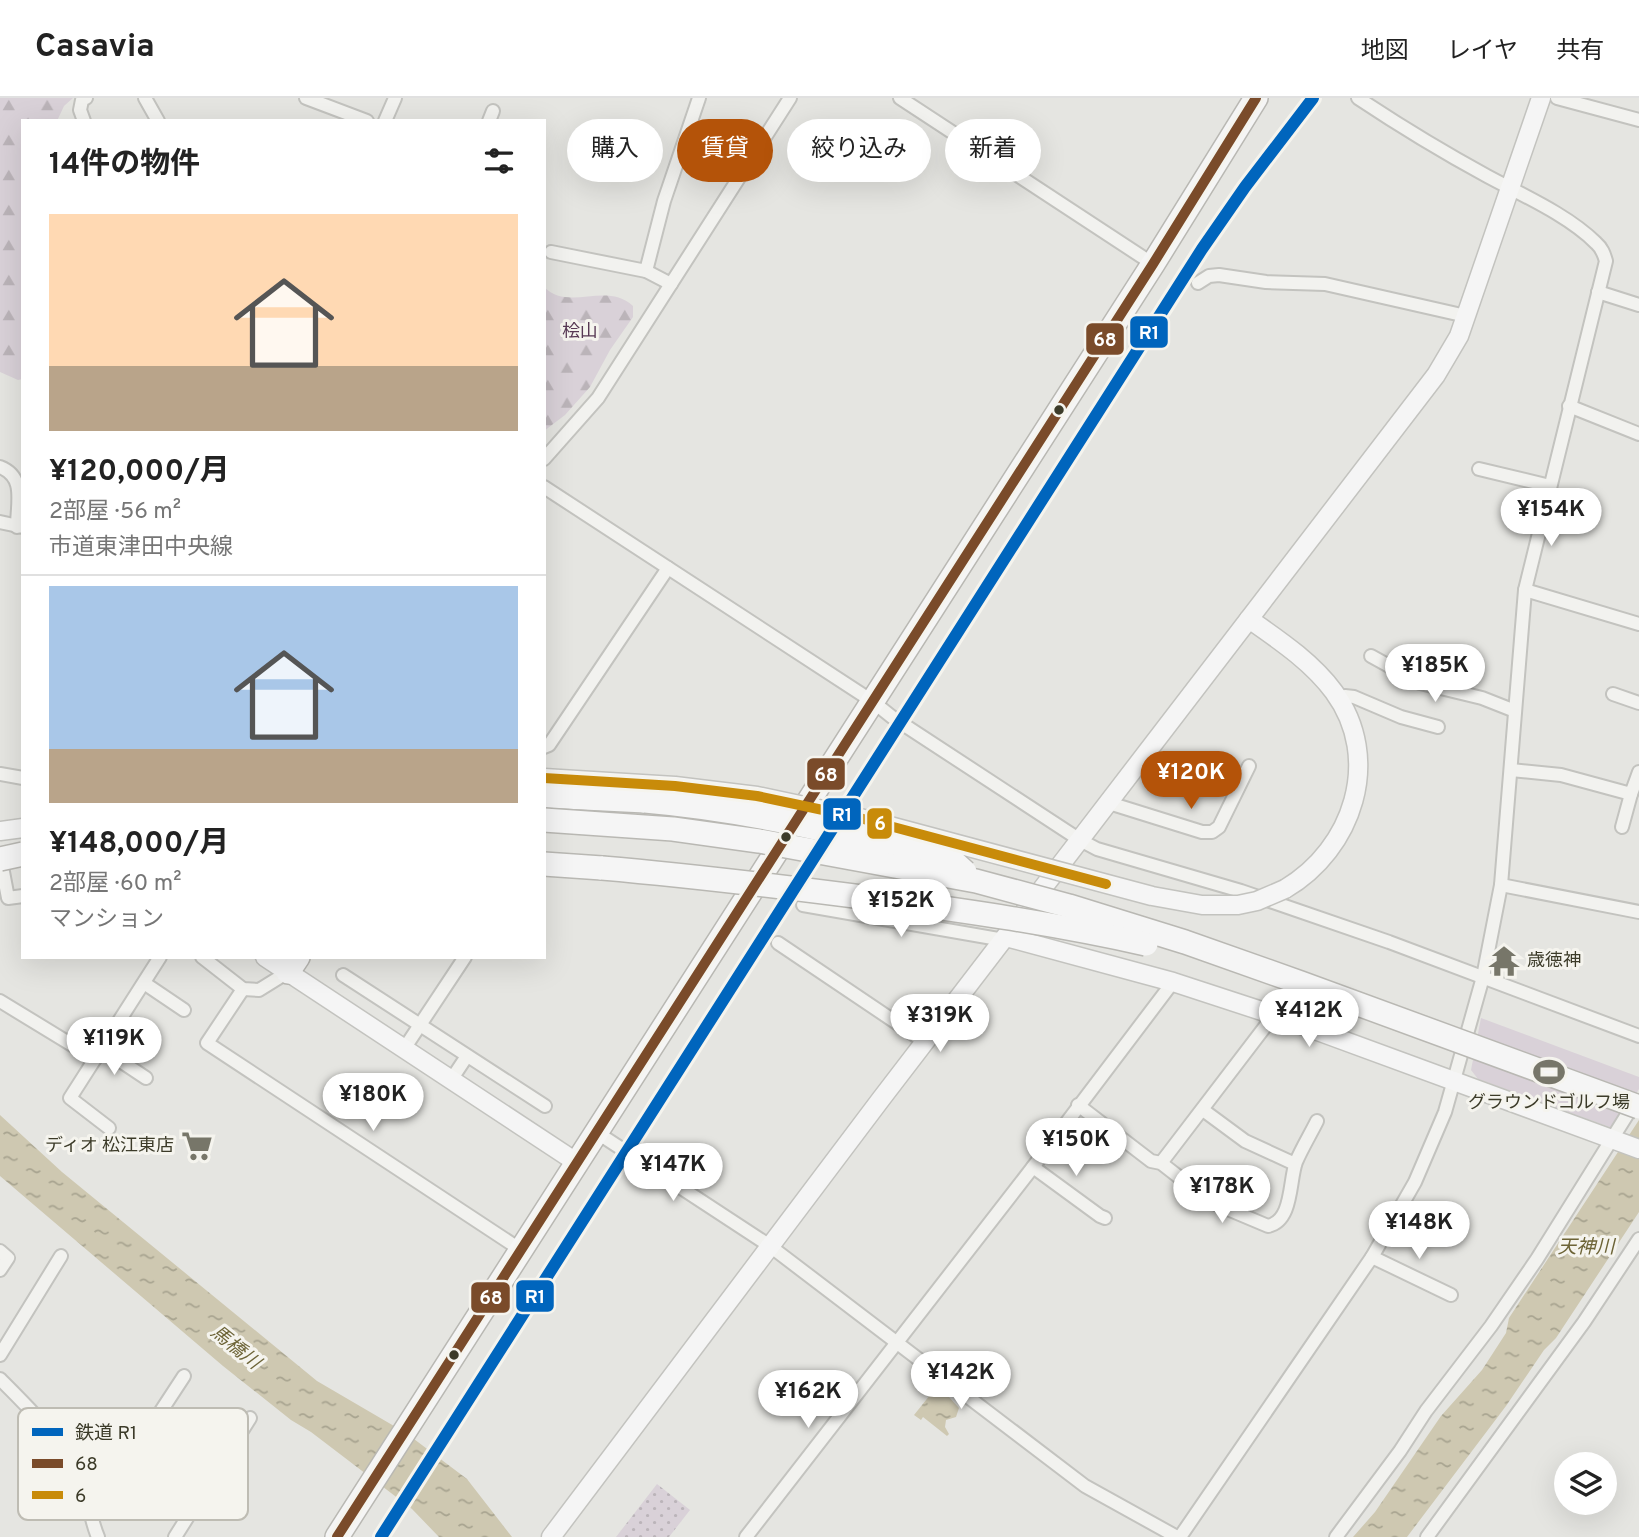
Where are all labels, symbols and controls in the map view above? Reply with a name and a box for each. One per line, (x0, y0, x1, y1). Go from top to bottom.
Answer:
text: Casavia (35, 27, 155, 69)
text: 地図 (1361, 37, 1409, 67)
text: レイヤ (1447, 37, 1518, 67)
text: 共有 (1556, 37, 1604, 67)
chip: 購入 (567, 119, 663, 182)
chip: 賃貸 (677, 119, 773, 182)
chip: 絞り込み (787, 119, 931, 182)
chip: 新着 (945, 119, 1041, 182)
icon: filters (480, 142, 518, 180)
text: 14件の物件 (49, 147, 200, 184)
icon: home (221, 260, 347, 386)
line badge: R1 (1129, 315, 1169, 349)
park label: 桧山 (562, 321, 598, 344)
line badge: 68 (1085, 322, 1125, 356)
text: R1 (1139, 322, 1159, 346)
text: 68 (1093, 329, 1117, 353)
unlabelled marker (1052, 403, 1066, 417)
text: ¥120,000/月 (49, 454, 230, 491)
pin: ¥154K (1502, 489, 1600, 548)
text: ¥154K (1517, 496, 1585, 525)
text: 2部屋 · 56 m² (49, 498, 181, 527)
text: 市道東津田中央線 (49, 534, 233, 563)
icon: home (221, 632, 347, 758)
pin: ¥185K (1386, 644, 1484, 704)
text: ¥185K (1401, 652, 1469, 681)
pin: ¥120K (1142, 752, 1240, 811)
line badge: 68 (806, 757, 846, 791)
text: ¥120K (1157, 759, 1225, 788)
text: 68 (814, 764, 838, 788)
line badge: R1 (822, 797, 862, 831)
text: R1 (832, 804, 852, 828)
line badge: 6 (866, 807, 893, 840)
text: 6 (874, 813, 886, 837)
text: ¥148,000/月 (49, 826, 229, 863)
unlabelled marker (779, 830, 793, 844)
text: 2部屋 · 60 m² (49, 870, 182, 899)
pin: ¥152K (852, 880, 950, 939)
text: ¥152K (867, 887, 935, 916)
text: マンション (49, 906, 164, 935)
temple icon: 歳徳神 (1487, 944, 1521, 978)
place label: 歳徳神 (1527, 950, 1581, 973)
pin: ¥412K (1260, 990, 1358, 1049)
pin: ¥319K (891, 995, 989, 1054)
text: ¥412K (1275, 997, 1343, 1026)
text: ¥319K (906, 1002, 974, 1031)
pin: ¥119K (65, 1018, 163, 1077)
text: ¥119K (83, 1025, 145, 1054)
sports icon: グラウンドゴルフ場 (1532, 1055, 1566, 1089)
pin: ¥180K (324, 1074, 422, 1133)
text: ¥180K (339, 1081, 407, 1110)
place label: グラウンドゴルフ場 (1468, 1092, 1630, 1115)
pin: ¥150K (1027, 1118, 1125, 1178)
text: ¥150K (1042, 1126, 1110, 1155)
supermarket icon: ディオ 松江東店 (180, 1129, 214, 1163)
place label: ディオ 松江東店 (45, 1135, 174, 1158)
pin: ¥147K (624, 1144, 722, 1203)
text: ¥147K (640, 1151, 706, 1180)
pin: ¥178K (1173, 1166, 1271, 1225)
text: ¥178K (1189, 1173, 1255, 1202)
pin: ¥148K (1370, 1202, 1468, 1261)
text: ¥148K (1385, 1209, 1453, 1238)
water label: 天神川 (1557, 1236, 1616, 1260)
line badge: R1 (515, 1279, 555, 1313)
line badge: 68 (470, 1281, 511, 1314)
text: R1 (525, 1286, 545, 1310)
text: 68 (479, 1287, 503, 1311)
water label: 馬橋川 (205, 1321, 266, 1377)
unlabelled marker (447, 1348, 461, 1362)
pin: ¥142K (912, 1352, 1010, 1411)
text: ¥142K (927, 1359, 995, 1388)
pin: ¥162K (759, 1370, 857, 1430)
text: ¥162K (774, 1378, 842, 1407)
legend (18, 1408, 248, 1520)
text: 鉄道 R1 (75, 1422, 137, 1446)
map controls (1554, 1452, 1617, 1515)
button: layers (1554, 1452, 1617, 1515)
text: 68 (75, 1453, 98, 1477)
text: 6 (75, 1485, 86, 1509)

